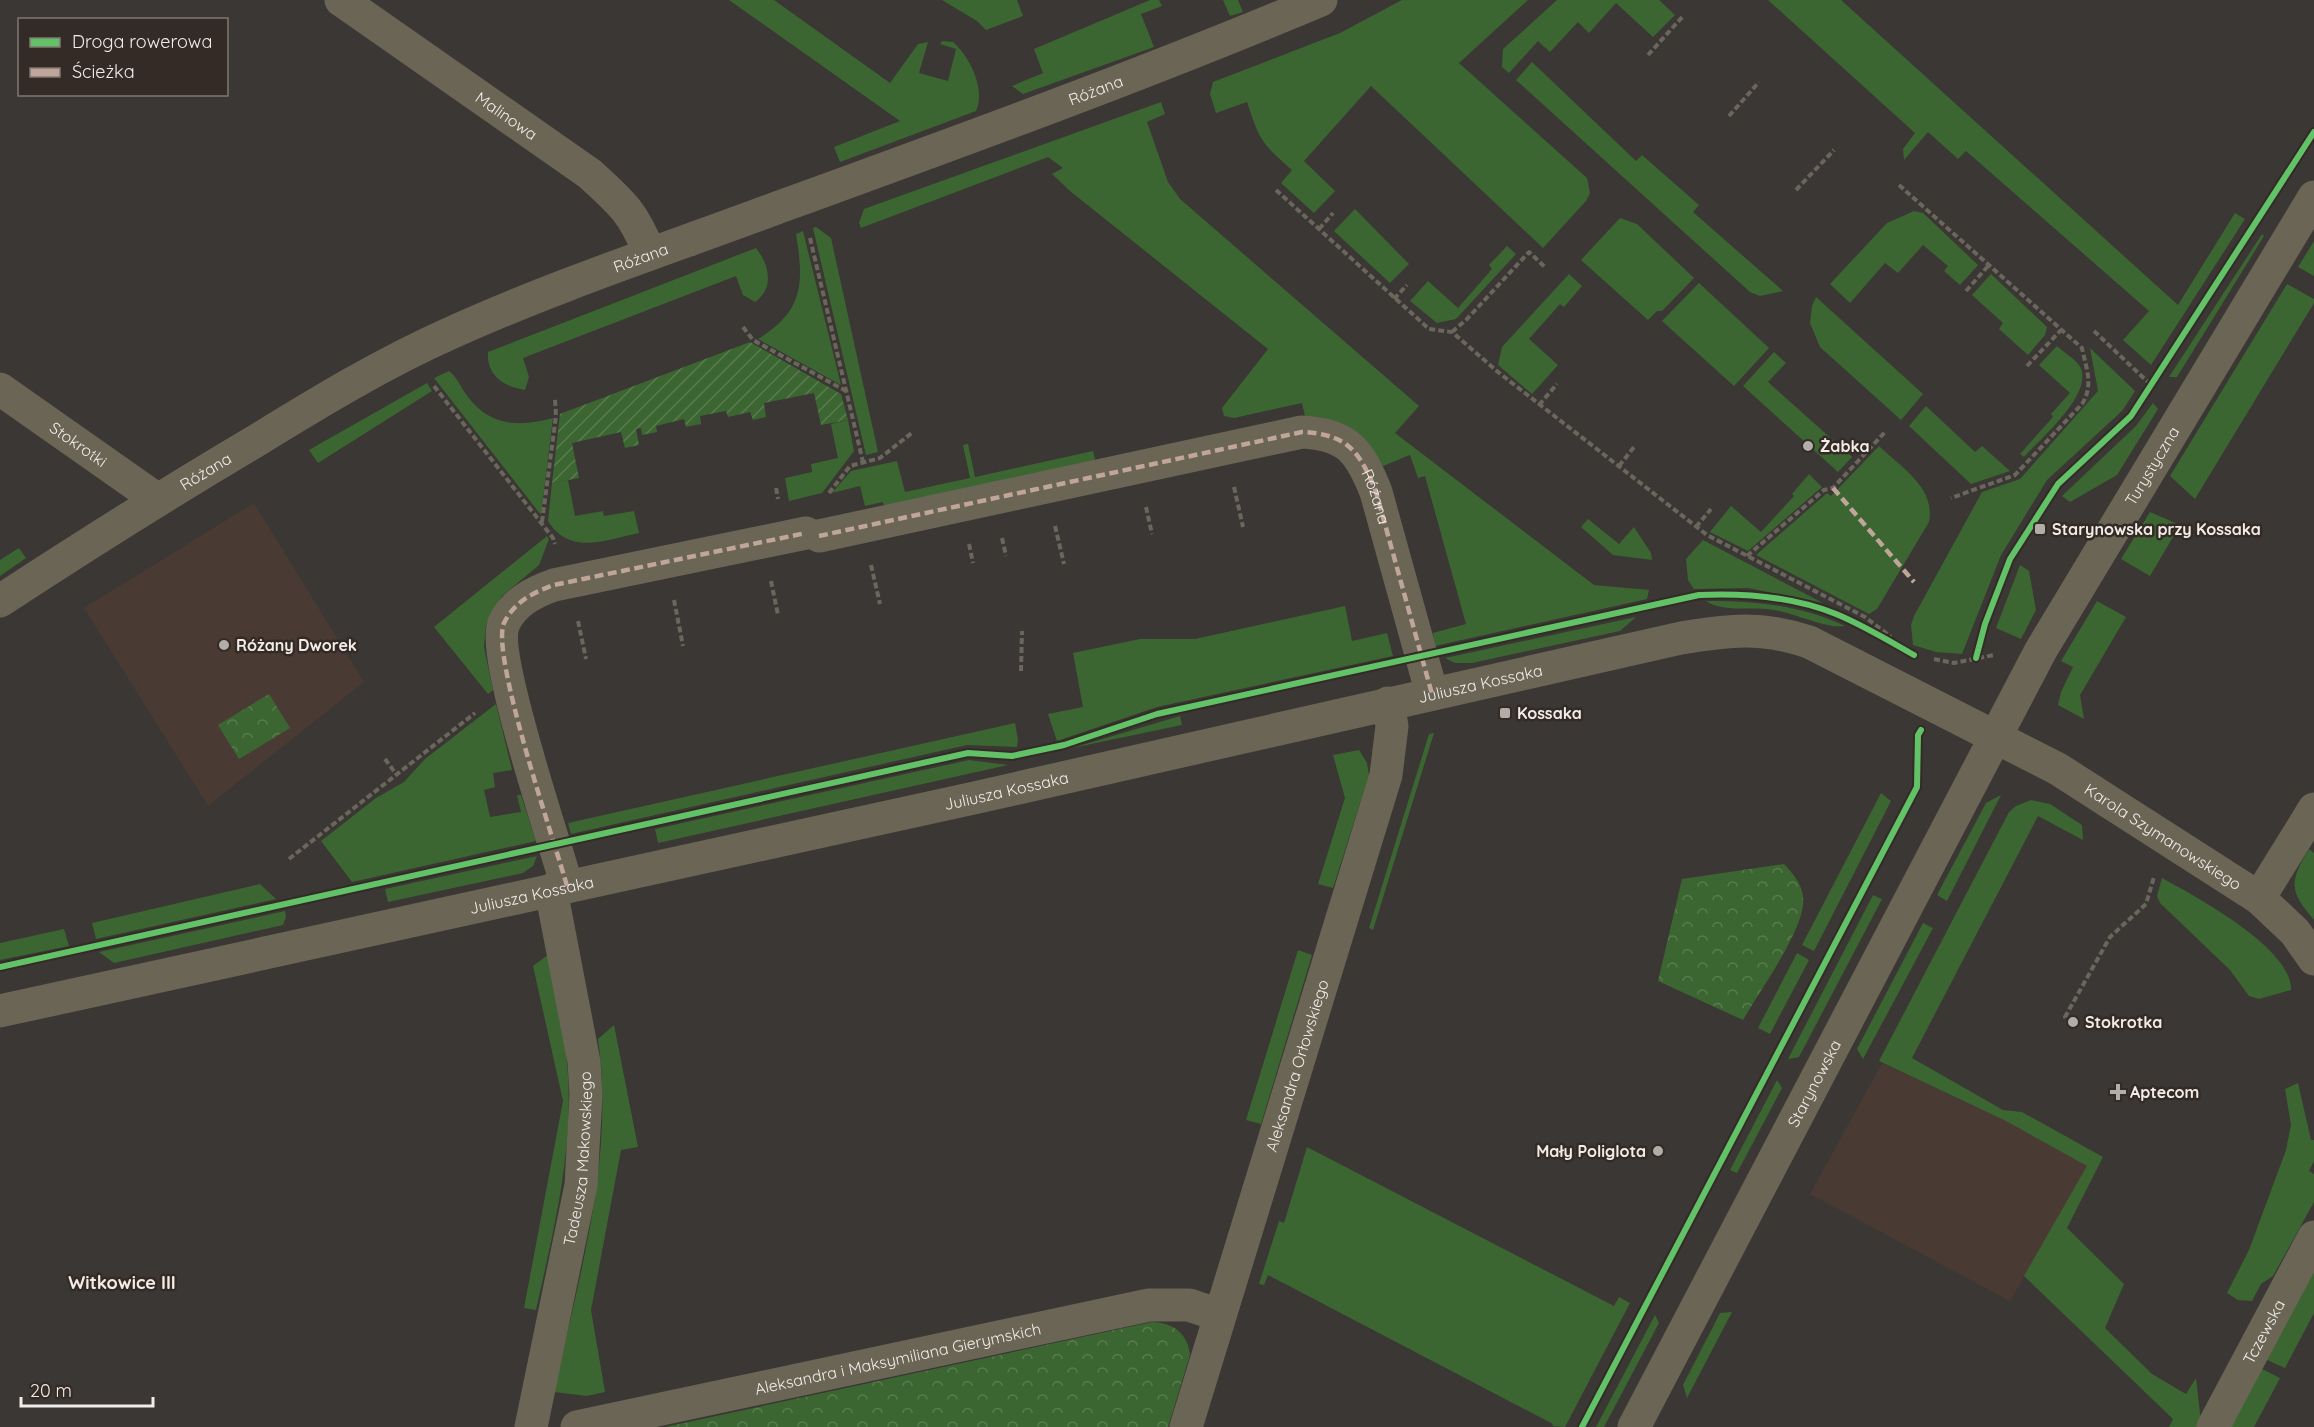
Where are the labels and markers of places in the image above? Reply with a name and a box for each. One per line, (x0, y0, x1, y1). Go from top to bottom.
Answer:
place label: Żabka (1820, 436, 1870, 456)
marker: Żabka (1801, 439, 1815, 453)
place label: Starynowska przy Kossaka (2052, 519, 2261, 539)
marker: Starynowska przy Kossaka (2033, 522, 2047, 536)
place label: Różany Dworek (236, 635, 357, 655)
marker: Różany Dworek (217, 638, 231, 652)
place label: Kossaka (1517, 703, 1582, 723)
marker: Kossaka (1498, 706, 1512, 720)
place label: Stokrotka (2085, 1012, 2162, 1032)
marker: Stokrotka (2066, 1015, 2080, 1029)
place label: Aptecom (2130, 1082, 2199, 1102)
marker: Aptecom (2111, 1085, 2125, 1099)
place label: Mały Poliglota (1536, 1141, 1646, 1161)
marker: Mały Poliglota (1651, 1144, 1665, 1158)

